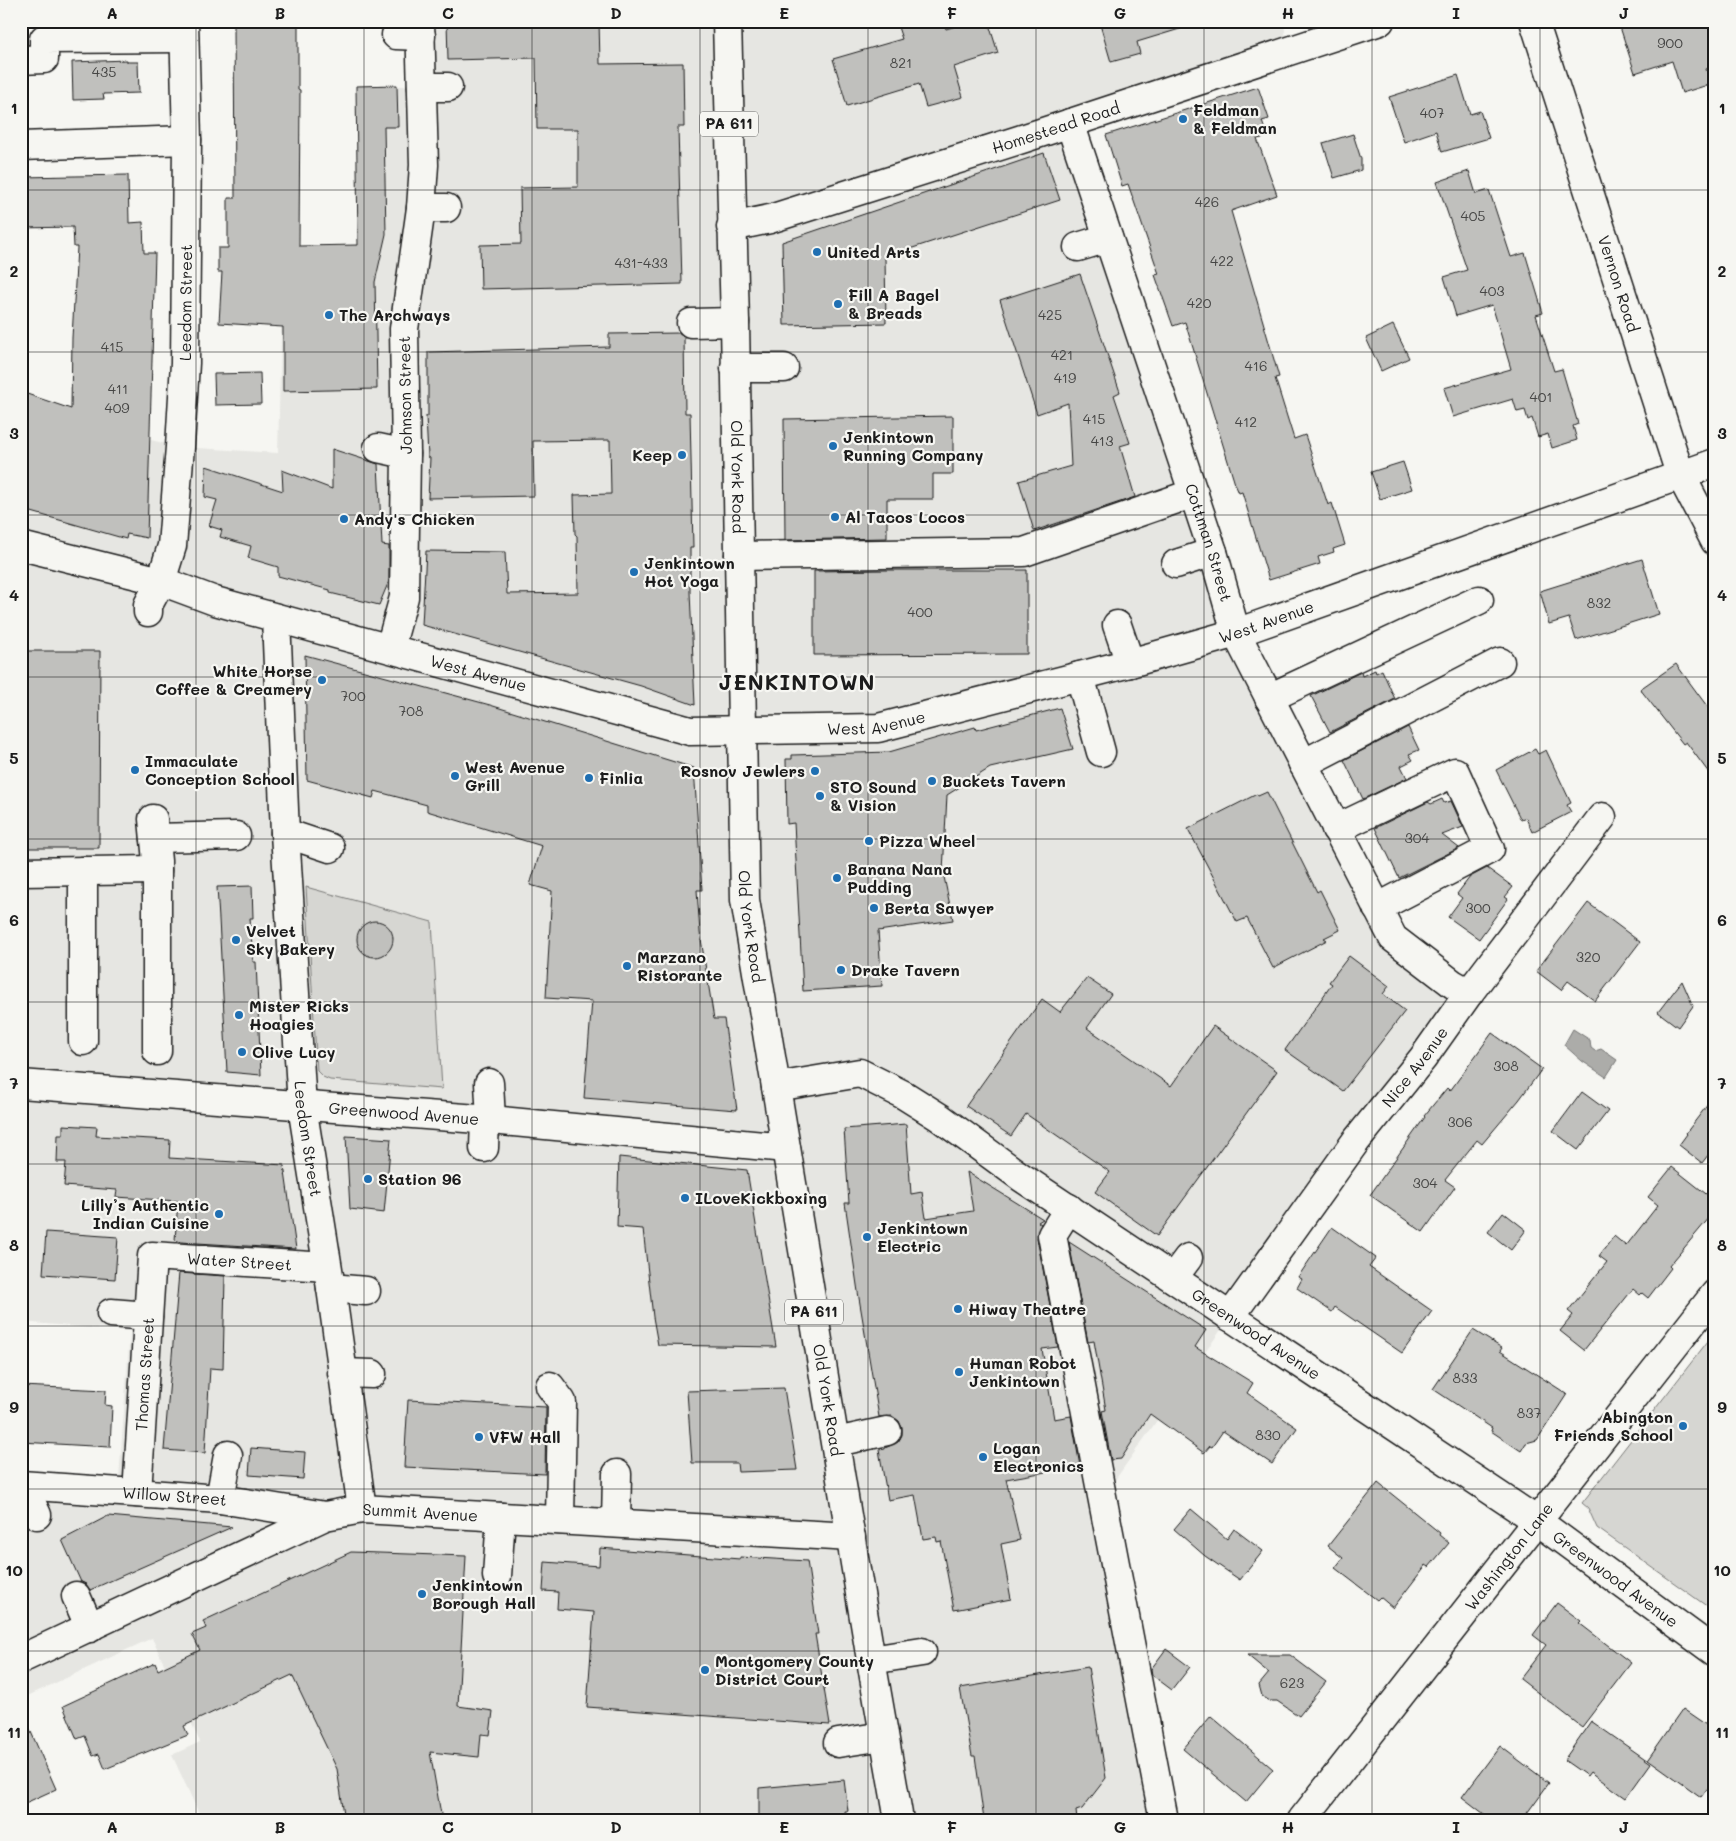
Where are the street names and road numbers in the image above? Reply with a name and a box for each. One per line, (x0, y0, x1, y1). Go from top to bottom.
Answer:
street label: Homestead Road (989, 96, 1123, 158)
road number: PA 611 (700, 112, 758, 136)
street label: Vernon Road (1594, 232, 1645, 335)
street label: Leedom Street (174, 244, 196, 361)
street label: Johnson Street (393, 336, 416, 454)
street label: Old York Road (727, 420, 750, 534)
street label: Cottman Street (1181, 481, 1238, 604)
street label: West Avenue (1216, 595, 1316, 647)
street label: West Avenue (428, 649, 529, 696)
street label: West Avenue (827, 705, 927, 739)
street label: Old York Road (734, 870, 770, 984)
street label: Nice Avenue (1376, 1022, 1452, 1111)
street label: Leedom Street (290, 1080, 327, 1198)
street label: Greenwood Avenue (328, 1097, 480, 1129)
street label: Water Street (186, 1247, 293, 1275)
street label: Greenwood Avenue (1188, 1283, 1325, 1384)
road number: PA 611 (785, 1300, 843, 1324)
street label: Thomas Street (130, 1317, 158, 1432)
street label: Old York Road (809, 1342, 848, 1458)
street label: Willow Street (122, 1481, 229, 1510)
street label: Summit Avenue (362, 1498, 479, 1526)
street label: Washington Lane (1460, 1498, 1557, 1614)
street label: Greenwood Avenue (1549, 1525, 1683, 1632)

